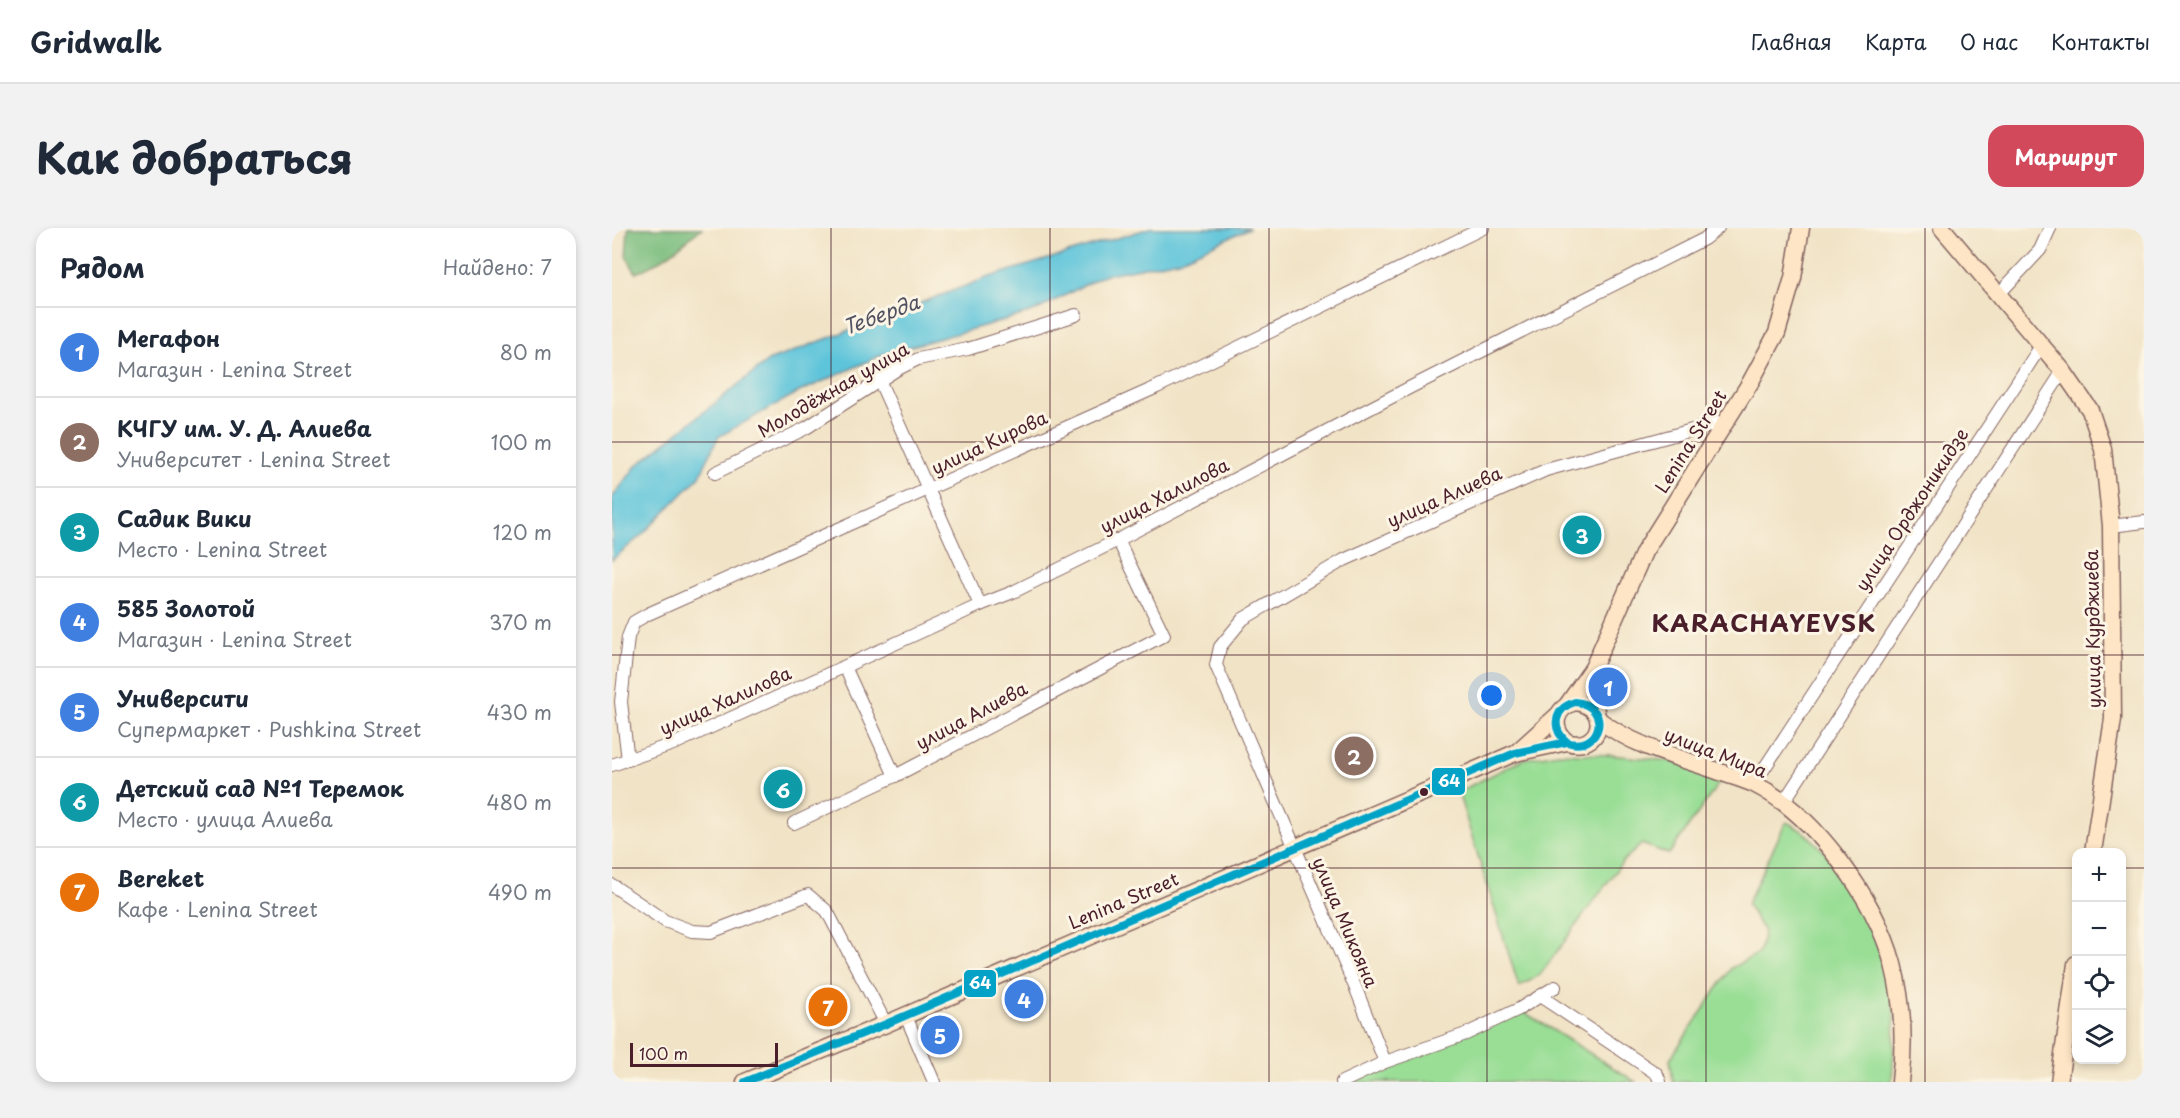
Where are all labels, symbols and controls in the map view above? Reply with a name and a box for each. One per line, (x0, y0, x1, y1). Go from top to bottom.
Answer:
text: Gridwalk (30, 20, 162, 63)
text: Главная (1751, 25, 1832, 57)
text: Карта (1865, 25, 1927, 57)
text: О нас (1960, 25, 2018, 57)
text: Контакты (2051, 25, 2150, 57)
text: Как добраться (36, 125, 353, 188)
button: Маршрут (1988, 125, 2144, 187)
text: Рядом (60, 248, 145, 287)
text: Найдено: 7 (443, 252, 552, 282)
water label: Теберда (839, 286, 924, 342)
text: Мегафон (117, 321, 220, 354)
street label: Молодёжная улица (752, 334, 914, 443)
text: 1 (75, 337, 84, 367)
text: 80 m (500, 337, 552, 367)
text: Магазин · Lenina Street (117, 354, 352, 384)
street label: Lenina Street (1647, 384, 1733, 498)
street label: улица Кирова (926, 403, 1052, 481)
text: КЧГУ им. У. Д. Алиева (117, 411, 372, 444)
street label: улица Орджоникидзе (1848, 422, 1974, 596)
text: 2 (72, 427, 87, 457)
text: 100 m (491, 427, 552, 457)
text: Университет · Lenina Street (117, 444, 390, 474)
street label: улица Халилова (1095, 450, 1234, 539)
street label: улица Алиева (1382, 458, 1506, 533)
text: Садик Вики (117, 501, 252, 534)
pin: 3 (1562, 512, 1602, 558)
text: 3 (73, 517, 86, 547)
text: 120 m (493, 517, 552, 547)
text: Место · Lenina Street (117, 534, 327, 564)
street label: улица Курджиева (2077, 549, 2107, 709)
text: 585 Золотой (117, 591, 255, 624)
district label: KARACHAYEVSK (1651, 604, 1877, 640)
text: 4 (73, 607, 86, 637)
text: 370 m (489, 607, 552, 637)
text: Магазин · Lenina Street (117, 624, 352, 654)
street label: улица Халилова (655, 658, 796, 741)
pin: 1 (1588, 664, 1628, 710)
street label: улица Алиева (910, 674, 1032, 756)
text: Университи (117, 681, 249, 714)
your location (1477, 681, 1506, 710)
text: 5 (73, 697, 86, 727)
text: 430 m (487, 697, 552, 727)
text: Супермаркет · Pushkina Street (117, 714, 421, 744)
street label: улица Мира (1661, 720, 1772, 784)
pin: 2 (1334, 734, 1374, 778)
pin: 6 (764, 766, 802, 812)
line badge: 64 (1431, 767, 1466, 796)
text: 64 (1438, 768, 1460, 792)
text: Детский сад №1 Теремок (117, 771, 404, 804)
unlabelled marker (1418, 786, 1430, 798)
text: 6 (72, 787, 87, 817)
text: 480 m (487, 787, 552, 817)
text: Место · улица Алиева (117, 804, 333, 834)
map controls (2072, 848, 2126, 1064)
button: + (2072, 848, 2126, 902)
street label: улица Микояна (1306, 852, 1386, 992)
text: Bereket (117, 861, 204, 894)
street label: Lenina Street (1064, 865, 1182, 935)
text: 7 (74, 877, 85, 907)
text: 490 m (488, 877, 552, 907)
text: Кафе · Lenina Street (117, 894, 318, 924)
button: − (2072, 902, 2126, 956)
button: locate (2072, 956, 2126, 1010)
line badge: 64 (963, 969, 997, 998)
text: 64 (969, 970, 991, 994)
pin: 4 (1004, 976, 1044, 1022)
pin: 7 (808, 984, 848, 1030)
button: layers (2072, 1010, 2126, 1064)
pin: 5 (920, 1012, 960, 1058)
scale bar (630, 1040, 778, 1068)
text: 100 m (639, 1041, 688, 1065)

